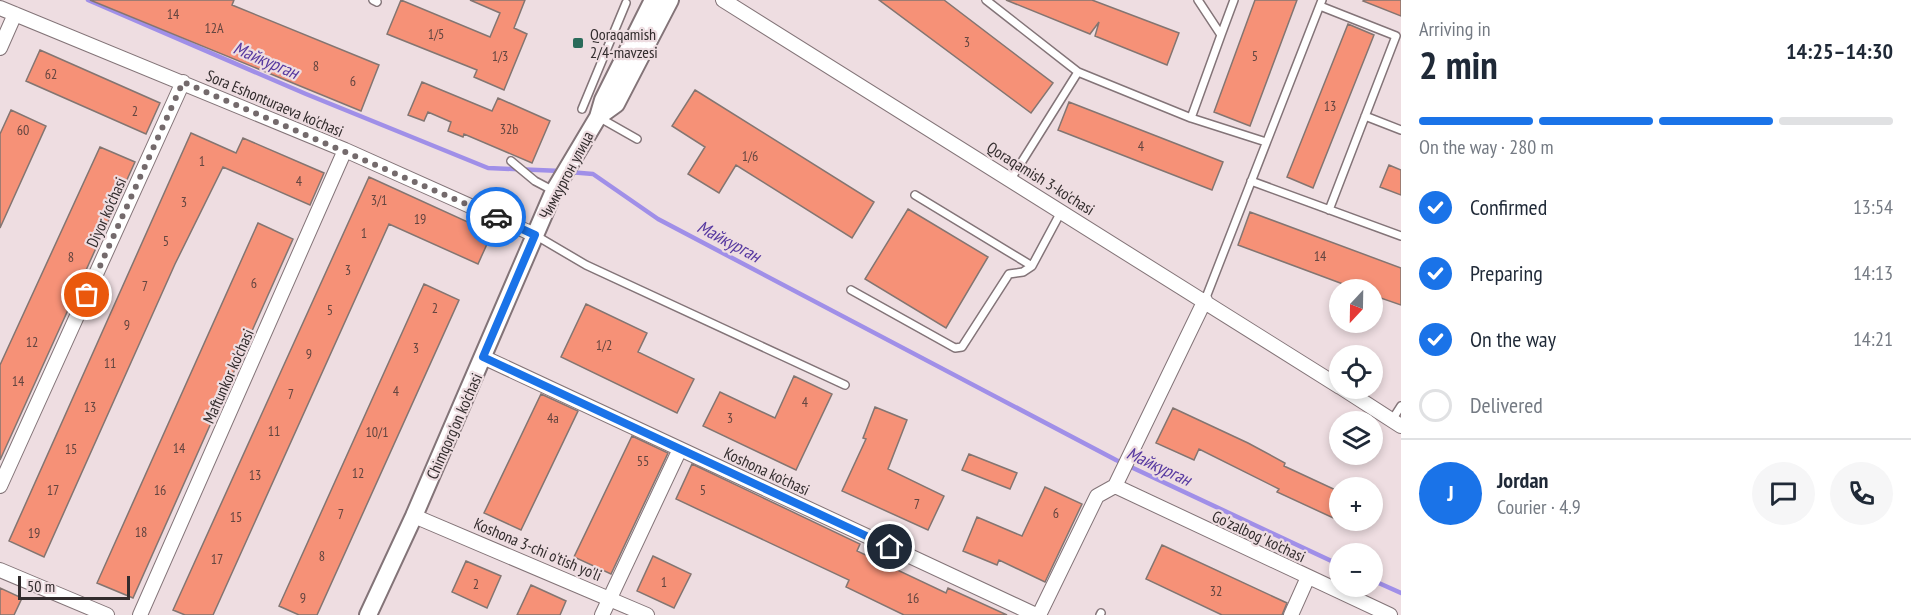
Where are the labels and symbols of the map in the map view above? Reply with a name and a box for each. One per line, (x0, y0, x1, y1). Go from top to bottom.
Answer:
house number: 14 (167, 5, 180, 23)
house number: 12A (204, 19, 224, 37)
place label: Qoraqamish 2/4-mavzesi (590, 24, 658, 62)
house number: 1/5 (428, 25, 444, 43)
house number: 3 (964, 33, 970, 51)
water label: Майкурган (230, 36, 304, 85)
marker: Qoraqamish 2/4-mavzesi (571, 36, 585, 50)
house number: 1/3 (492, 47, 508, 65)
house number: 5 (1252, 47, 1258, 65)
house number: 8 (313, 57, 319, 75)
house number: 62 (45, 65, 57, 83)
street label: Sora Eshonturaeva ko'chasi (203, 65, 347, 141)
house number: 6 (350, 72, 356, 90)
house number: 13 (1324, 97, 1336, 115)
house number: 2 (132, 102, 138, 120)
house number: 32b (500, 120, 518, 138)
house number: 60 (17, 121, 29, 139)
street label: Чимкургон улица (534, 128, 598, 222)
street label: Qoraqamish 3-ko'chasi (983, 137, 1099, 219)
house number: 4 (1138, 137, 1145, 155)
house number: 1/6 (742, 147, 758, 165)
house number: 1 (199, 152, 205, 170)
house number: 4 (296, 172, 303, 190)
street label: Diyor ko'chasi (82, 174, 130, 250)
courier (466, 187, 526, 247)
house number: 3/1 (371, 191, 387, 209)
house number: 3 (181, 193, 187, 211)
house number: 19 (414, 210, 426, 228)
water label: Майкурган (693, 215, 767, 268)
house number: 1 (361, 224, 367, 242)
house number: 5 (163, 232, 169, 250)
house number: 14 (1314, 247, 1327, 265)
house number: 8 (68, 248, 74, 266)
house number: 3 (345, 261, 351, 279)
pin (61, 269, 112, 320)
house number: 6 (251, 274, 257, 292)
house number: 7 (142, 277, 148, 295)
north arrow (1329, 279, 1383, 333)
house number: 2 (432, 299, 438, 317)
house number: 5 (327, 301, 333, 319)
house number: 9 (124, 316, 130, 334)
street label: Maftunkor ko'chasi (198, 326, 258, 426)
house number: 12 (26, 333, 38, 351)
house number: 1/2 (596, 336, 612, 354)
house number: 3 (413, 339, 419, 357)
house number: 9 (306, 345, 312, 363)
house number: 11 (104, 354, 116, 372)
street label: Chimqorg'on ko'chasi (422, 370, 486, 482)
house number: 14 (12, 372, 25, 390)
house number: 4 (393, 382, 400, 400)
house number: 7 (288, 385, 294, 403)
house number: 4 (802, 393, 809, 411)
house number: 13 (84, 398, 96, 416)
house number: 4a (547, 409, 559, 427)
house number: 3 (727, 409, 733, 427)
house number: 11 (268, 422, 280, 440)
house number: 10/1 (365, 423, 389, 441)
house number: 14 (173, 439, 186, 457)
house number: 15 (65, 440, 77, 458)
water label: Майкурган (1123, 441, 1197, 492)
street label: Koshona ko'chasi (721, 442, 813, 500)
house number: 55 (637, 452, 649, 470)
house number: 12 (352, 464, 364, 482)
house number: 13 (249, 466, 261, 484)
house number: 17 (47, 481, 59, 499)
house number: 16 (154, 481, 166, 499)
house number: 5 (700, 481, 706, 499)
house number: 7 (914, 495, 920, 513)
house number: 6 (1053, 504, 1059, 522)
house number: 7 (338, 505, 344, 523)
street label: Go'zalbog' ko'chasi (1209, 506, 1309, 566)
house number: 15 (230, 508, 242, 526)
street label: Koshona 3-chi o'tish yo'li (471, 513, 605, 585)
pin (864, 521, 915, 572)
house number: 18 (135, 523, 147, 541)
house number: 19 (28, 524, 40, 542)
house number: 8 (319, 547, 325, 565)
house number: 17 (211, 550, 223, 568)
scale bar (18, 573, 130, 600)
house number: 1 (661, 573, 667, 591)
house number: 2 (473, 575, 479, 593)
house number: 32 (1210, 582, 1222, 600)
house number: 9 (300, 589, 306, 607)
house number: 16 (907, 589, 919, 607)

